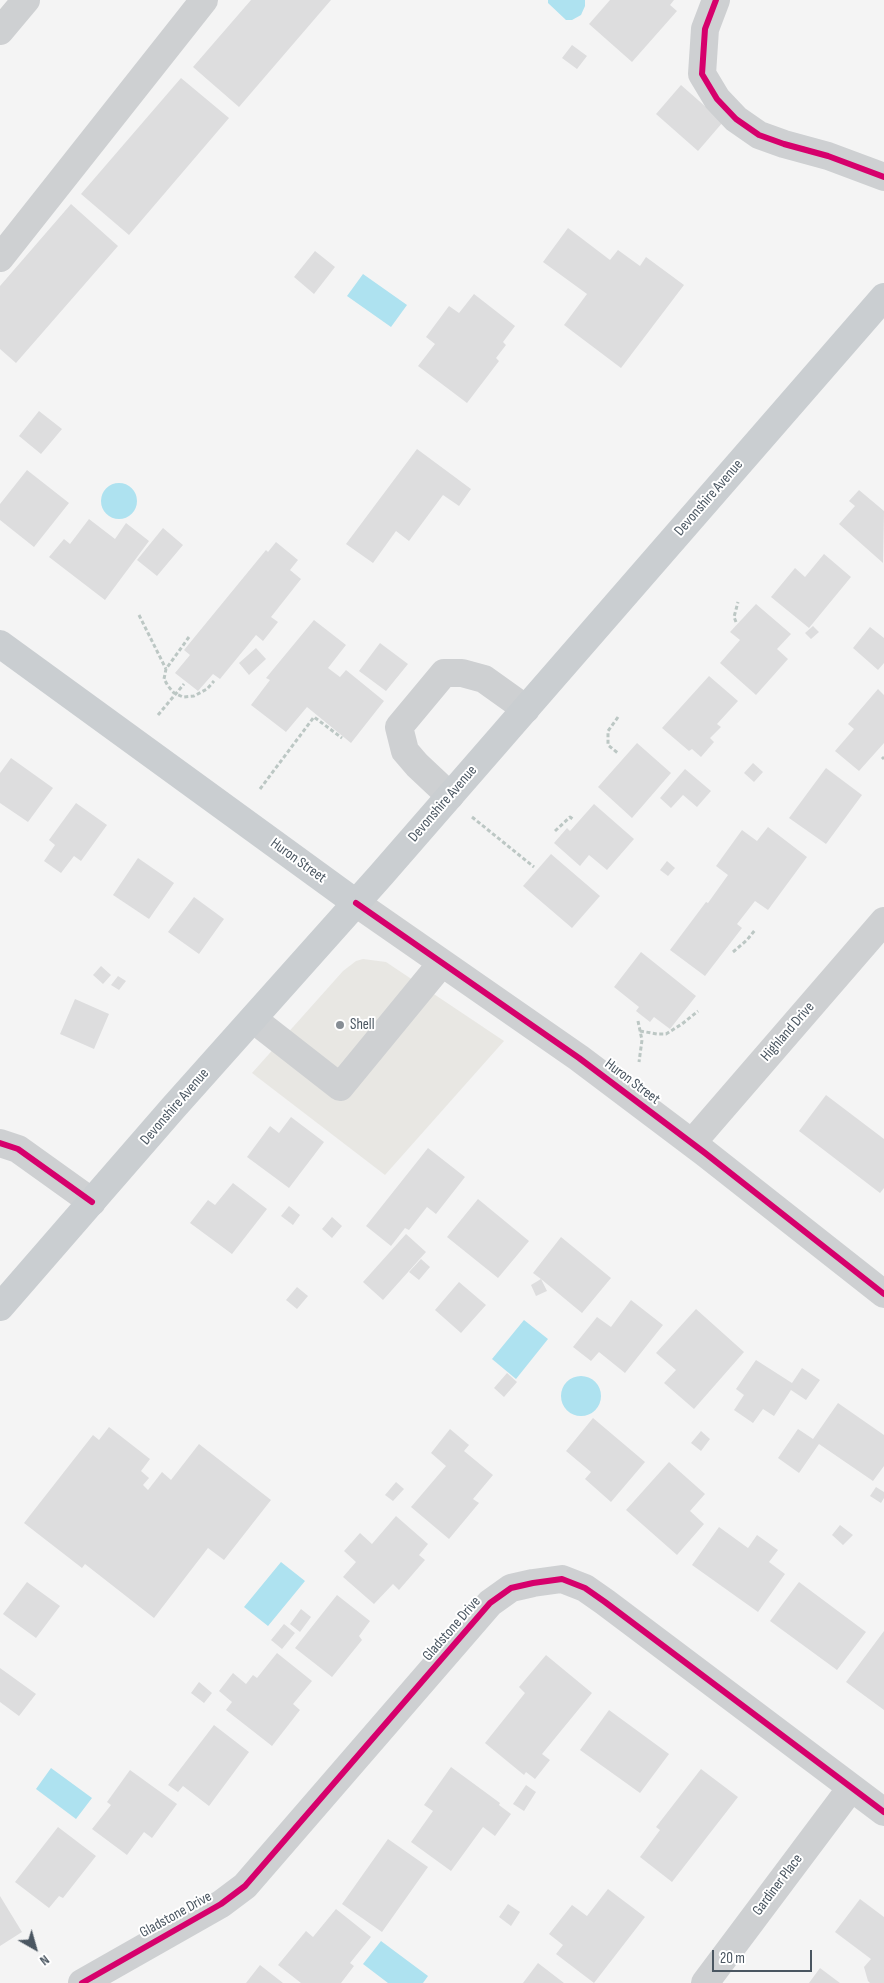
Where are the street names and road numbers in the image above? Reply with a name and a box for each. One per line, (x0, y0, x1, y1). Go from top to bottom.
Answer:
street label: Devonshire Avenue (671, 456, 747, 540)
street label: Devonshire Avenue (405, 762, 481, 846)
street label: Huron Street (267, 835, 329, 887)
street label: Highland Drive (757, 999, 819, 1065)
street label: Huron Street (601, 1055, 663, 1109)
street label: Devonshire Avenue (137, 1065, 213, 1149)
street label: Gladstone Drive (419, 1593, 485, 1665)
street label: Gardiner Place (749, 1851, 807, 1919)
street label: Gladstone Drive (137, 1888, 215, 1942)

